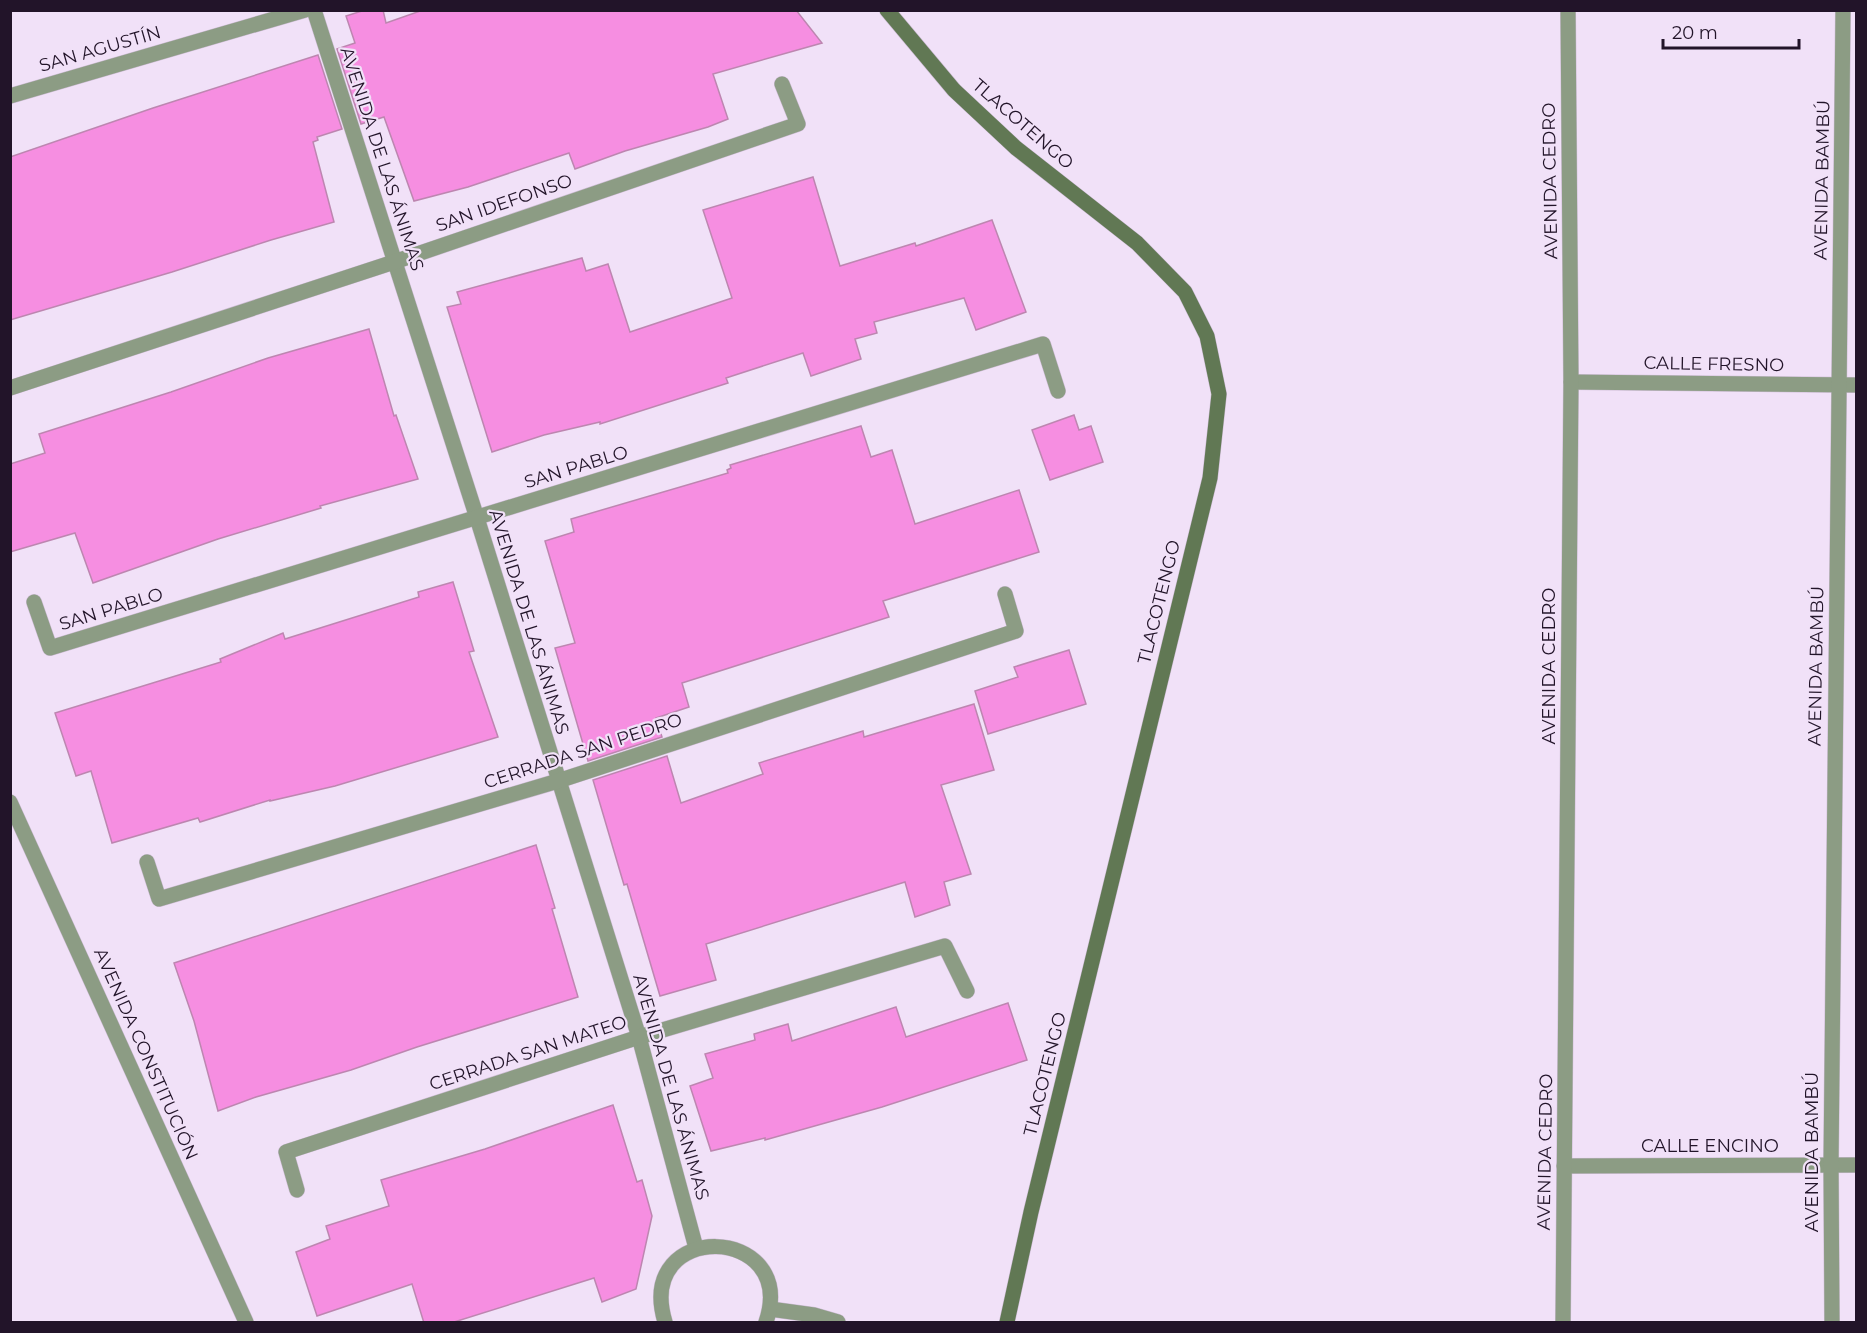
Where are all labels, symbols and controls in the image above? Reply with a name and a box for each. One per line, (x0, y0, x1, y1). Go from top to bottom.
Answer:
scale bar (1663, 12, 1800, 50)
street label: SAN AGUSTÍN (37, 21, 163, 77)
text: 20 m (1672, 22, 1718, 44)
street label: AVENIDA DE LAS ÁNIMAS (335, 44, 429, 274)
street label: TLACOTENGO (968, 74, 1078, 174)
street label: AVENIDA BAMBÚ (1810, 100, 1834, 260)
street label: AVENIDA CEDRO (1538, 102, 1562, 260)
street label: SAN IDEFONSO (433, 169, 575, 237)
street label: CALLE FRESNO (1644, 352, 1784, 376)
street label: SAN PABLO (521, 441, 631, 493)
street label: AVENIDA DE LAS ÁNIMAS (484, 507, 574, 737)
street label: TLACOTENGO (1133, 538, 1185, 666)
street label: SAN PABLO (56, 583, 166, 635)
street label: AVENIDA BAMBÚ (1804, 586, 1828, 746)
street label: AVENIDA CEDRO (1538, 588, 1560, 744)
street label: CERRADA SAN PEDRO (481, 709, 685, 793)
street label: AVENIDA CONSTITUCIÓN (89, 945, 203, 1163)
street label: AVENIDA DE LAS ÁNIMAS (628, 971, 714, 1203)
street label: TLACOTENGO (1019, 1010, 1071, 1138)
street label: CERRADA SAN MATEO (427, 1011, 629, 1095)
street label: AVENIDA BAMBÚ (1801, 1072, 1823, 1232)
street label: AVENIDA CEDRO (1533, 1073, 1557, 1231)
street label: CALLE ENCINO (1641, 1135, 1779, 1157)

